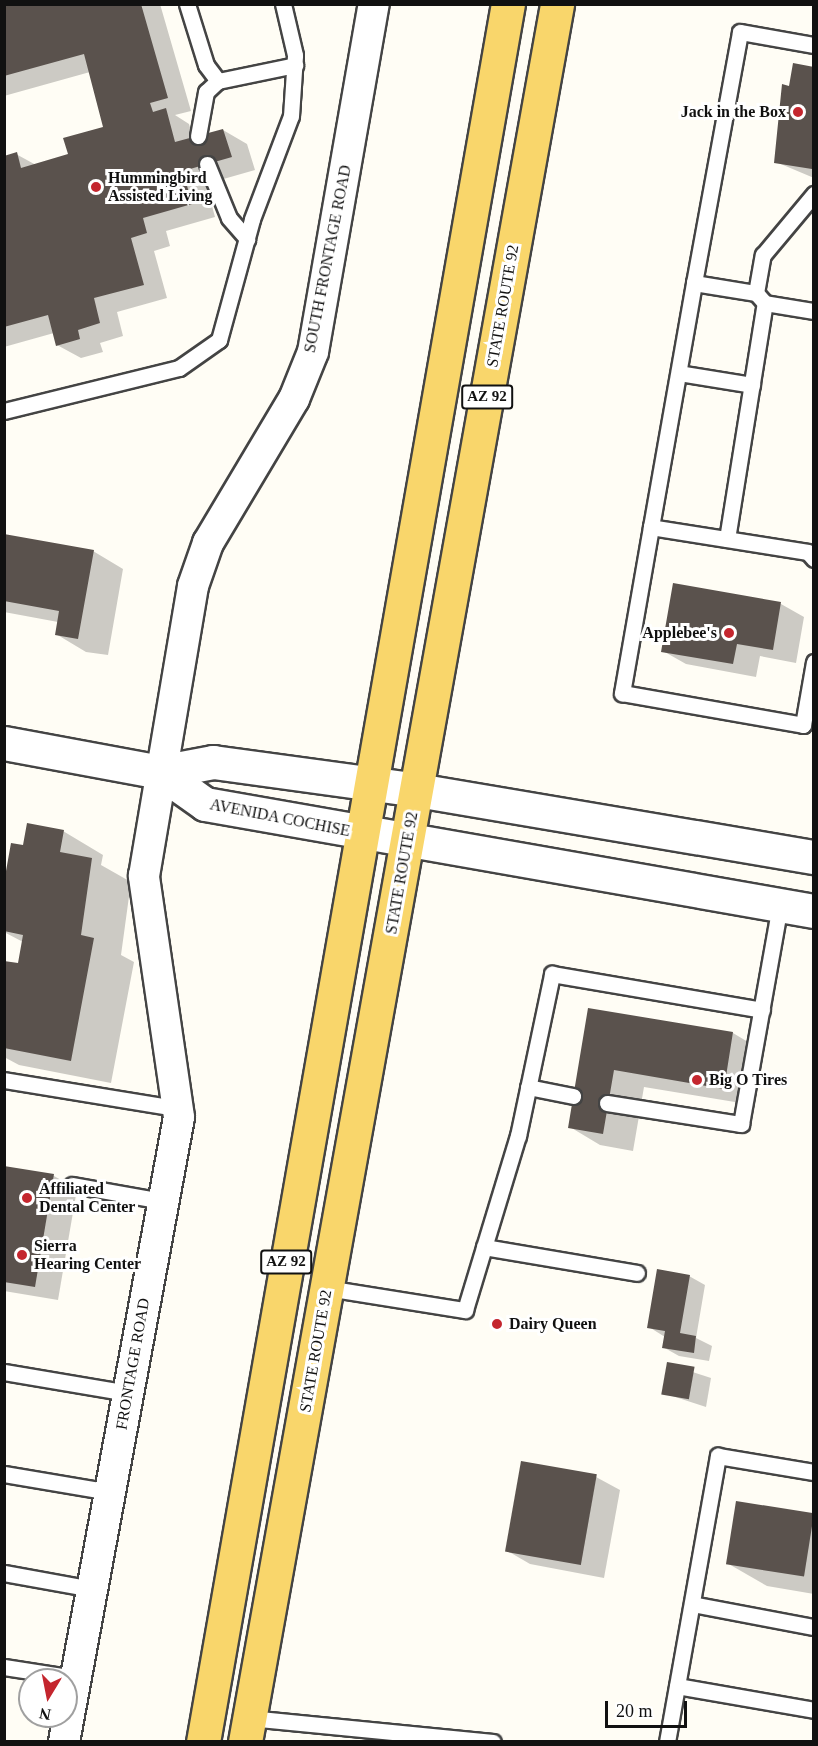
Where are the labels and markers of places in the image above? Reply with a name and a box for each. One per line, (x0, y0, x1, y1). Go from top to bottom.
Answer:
place label: Jack in the Box (681, 102, 786, 122)
marker: Jack in the Box (791, 105, 805, 119)
place label: Hummingbird Assisted Living (108, 168, 212, 206)
marker: Hummingbird Assisted Living (89, 180, 103, 194)
place label: Applebee's (642, 623, 717, 643)
marker: Applebee's (722, 626, 736, 640)
place label: Big O Tires (709, 1070, 788, 1090)
marker: Big O Tires (690, 1073, 704, 1087)
place label: Affiliated Dental Center (39, 1179, 135, 1217)
marker: Affiliated Dental Center (20, 1191, 34, 1205)
place label: Sierra Hearing Center (34, 1236, 141, 1274)
marker: Sierra Hearing Center (15, 1248, 29, 1262)
place label: Dairy Queen (509, 1314, 597, 1334)
marker: Dairy Queen (490, 1317, 504, 1331)

